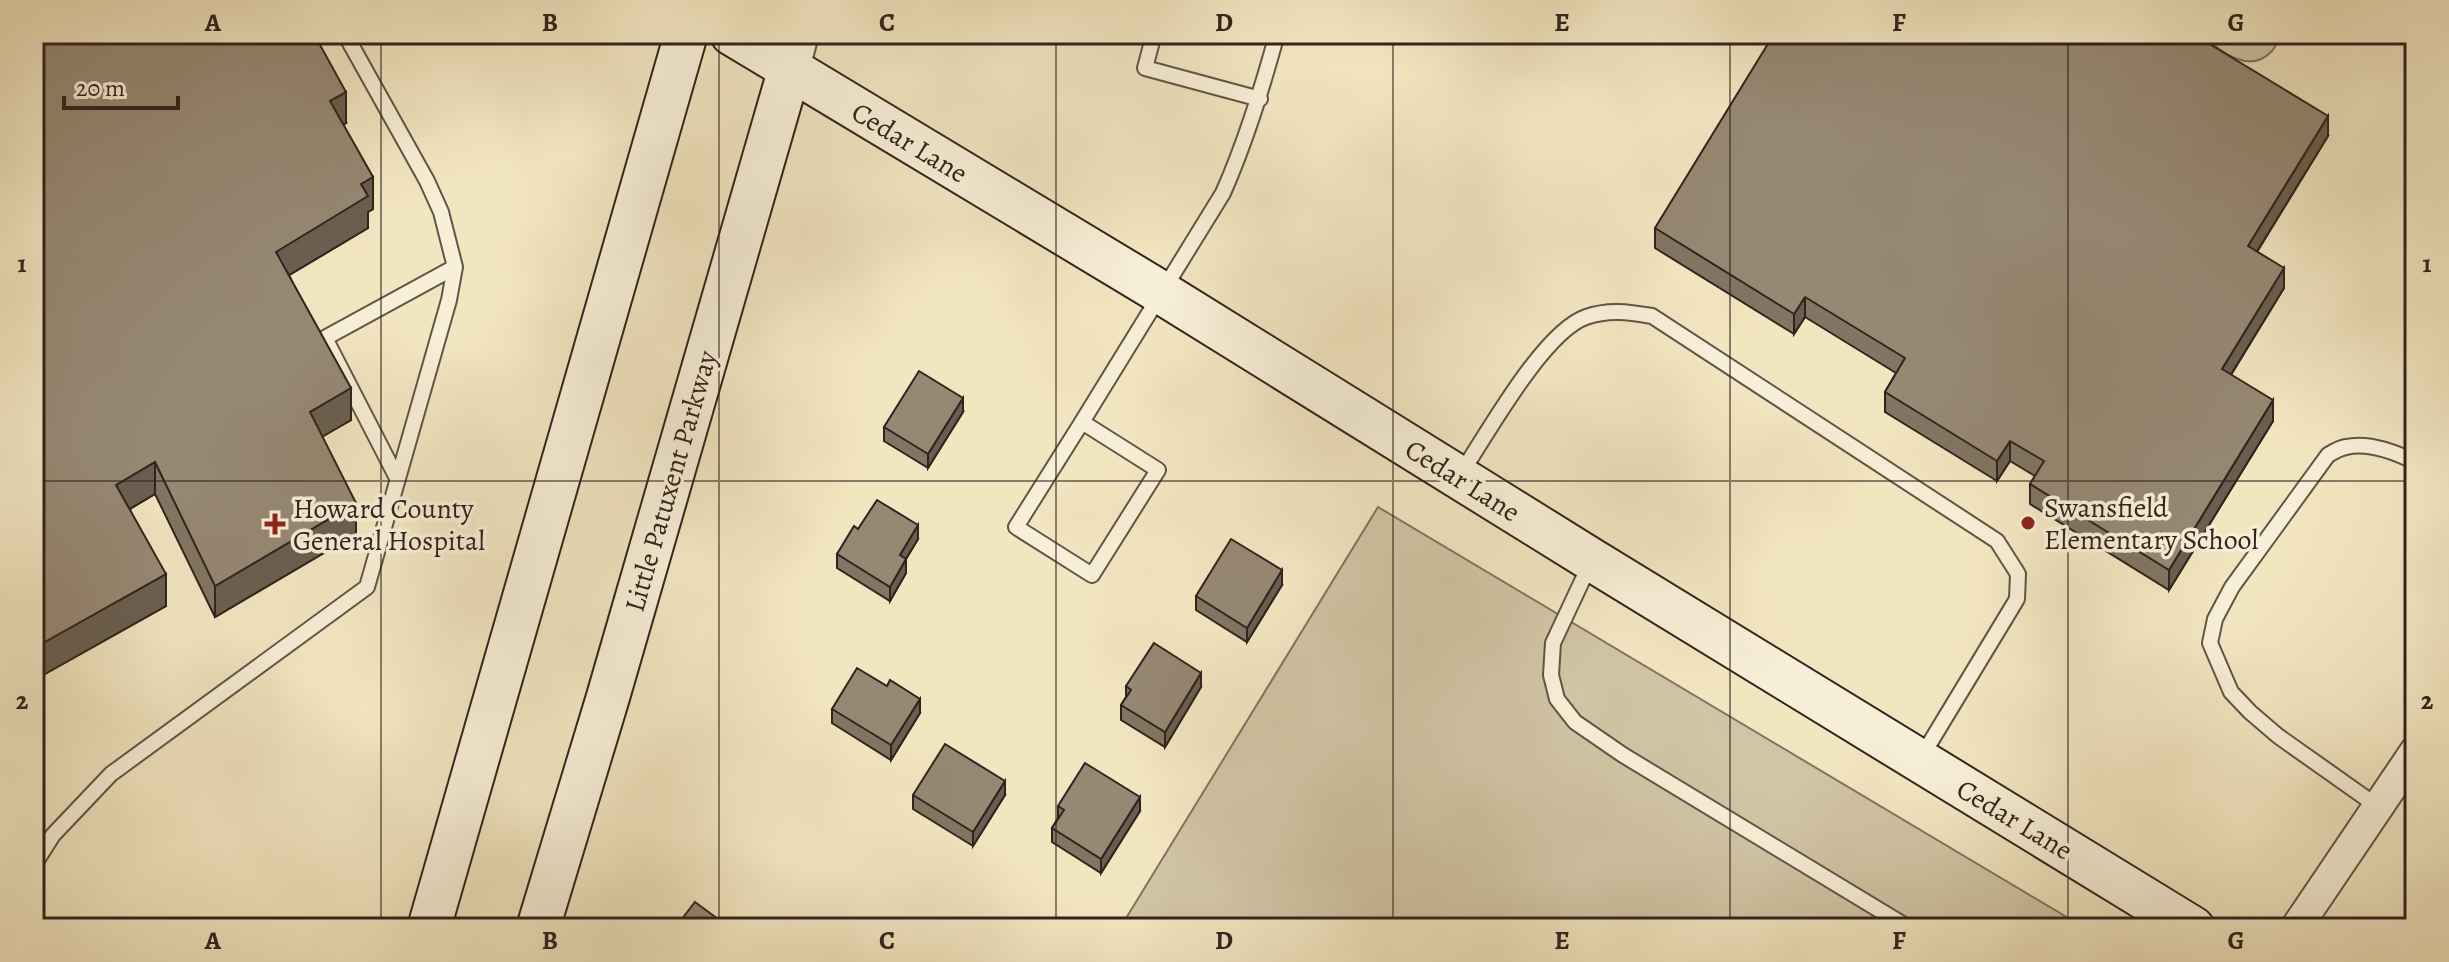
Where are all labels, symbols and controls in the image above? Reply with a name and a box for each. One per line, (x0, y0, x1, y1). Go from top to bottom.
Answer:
text: A (204, 5, 222, 40)
text: B (542, 5, 558, 40)
text: C (879, 5, 895, 40)
text: D (1215, 5, 1233, 40)
text: E (1554, 5, 1570, 40)
text: F (1892, 5, 1906, 40)
text: G (2227, 5, 2245, 40)
scale bar (64, 60, 178, 110)
text: 20 m (76, 72, 125, 104)
street label: Cedar Lane (844, 93, 975, 192)
text: 1 (17, 246, 27, 281)
text: 1 (2422, 246, 2432, 281)
street label: Little Patuxent Parkway (615, 346, 727, 616)
street label: Cedar Lane (1398, 431, 1527, 531)
place label: Swansfield Elementary School (2044, 489, 2259, 559)
place label: Howard County General Hospital (293, 490, 485, 560)
marker: Howard County General Hospital (264, 513, 286, 535)
marker: Swansfield Elementary School (2019, 514, 2037, 532)
text: 2 (16, 683, 29, 718)
text: 2 (2421, 683, 2434, 718)
street label: Cedar Lane (1949, 770, 2080, 869)
text: A (204, 923, 222, 958)
text: B (542, 923, 558, 958)
text: C (879, 923, 895, 958)
text: D (1215, 923, 1233, 958)
text: E (1554, 923, 1570, 958)
text: F (1892, 923, 1906, 958)
text: G (2227, 923, 2245, 958)

